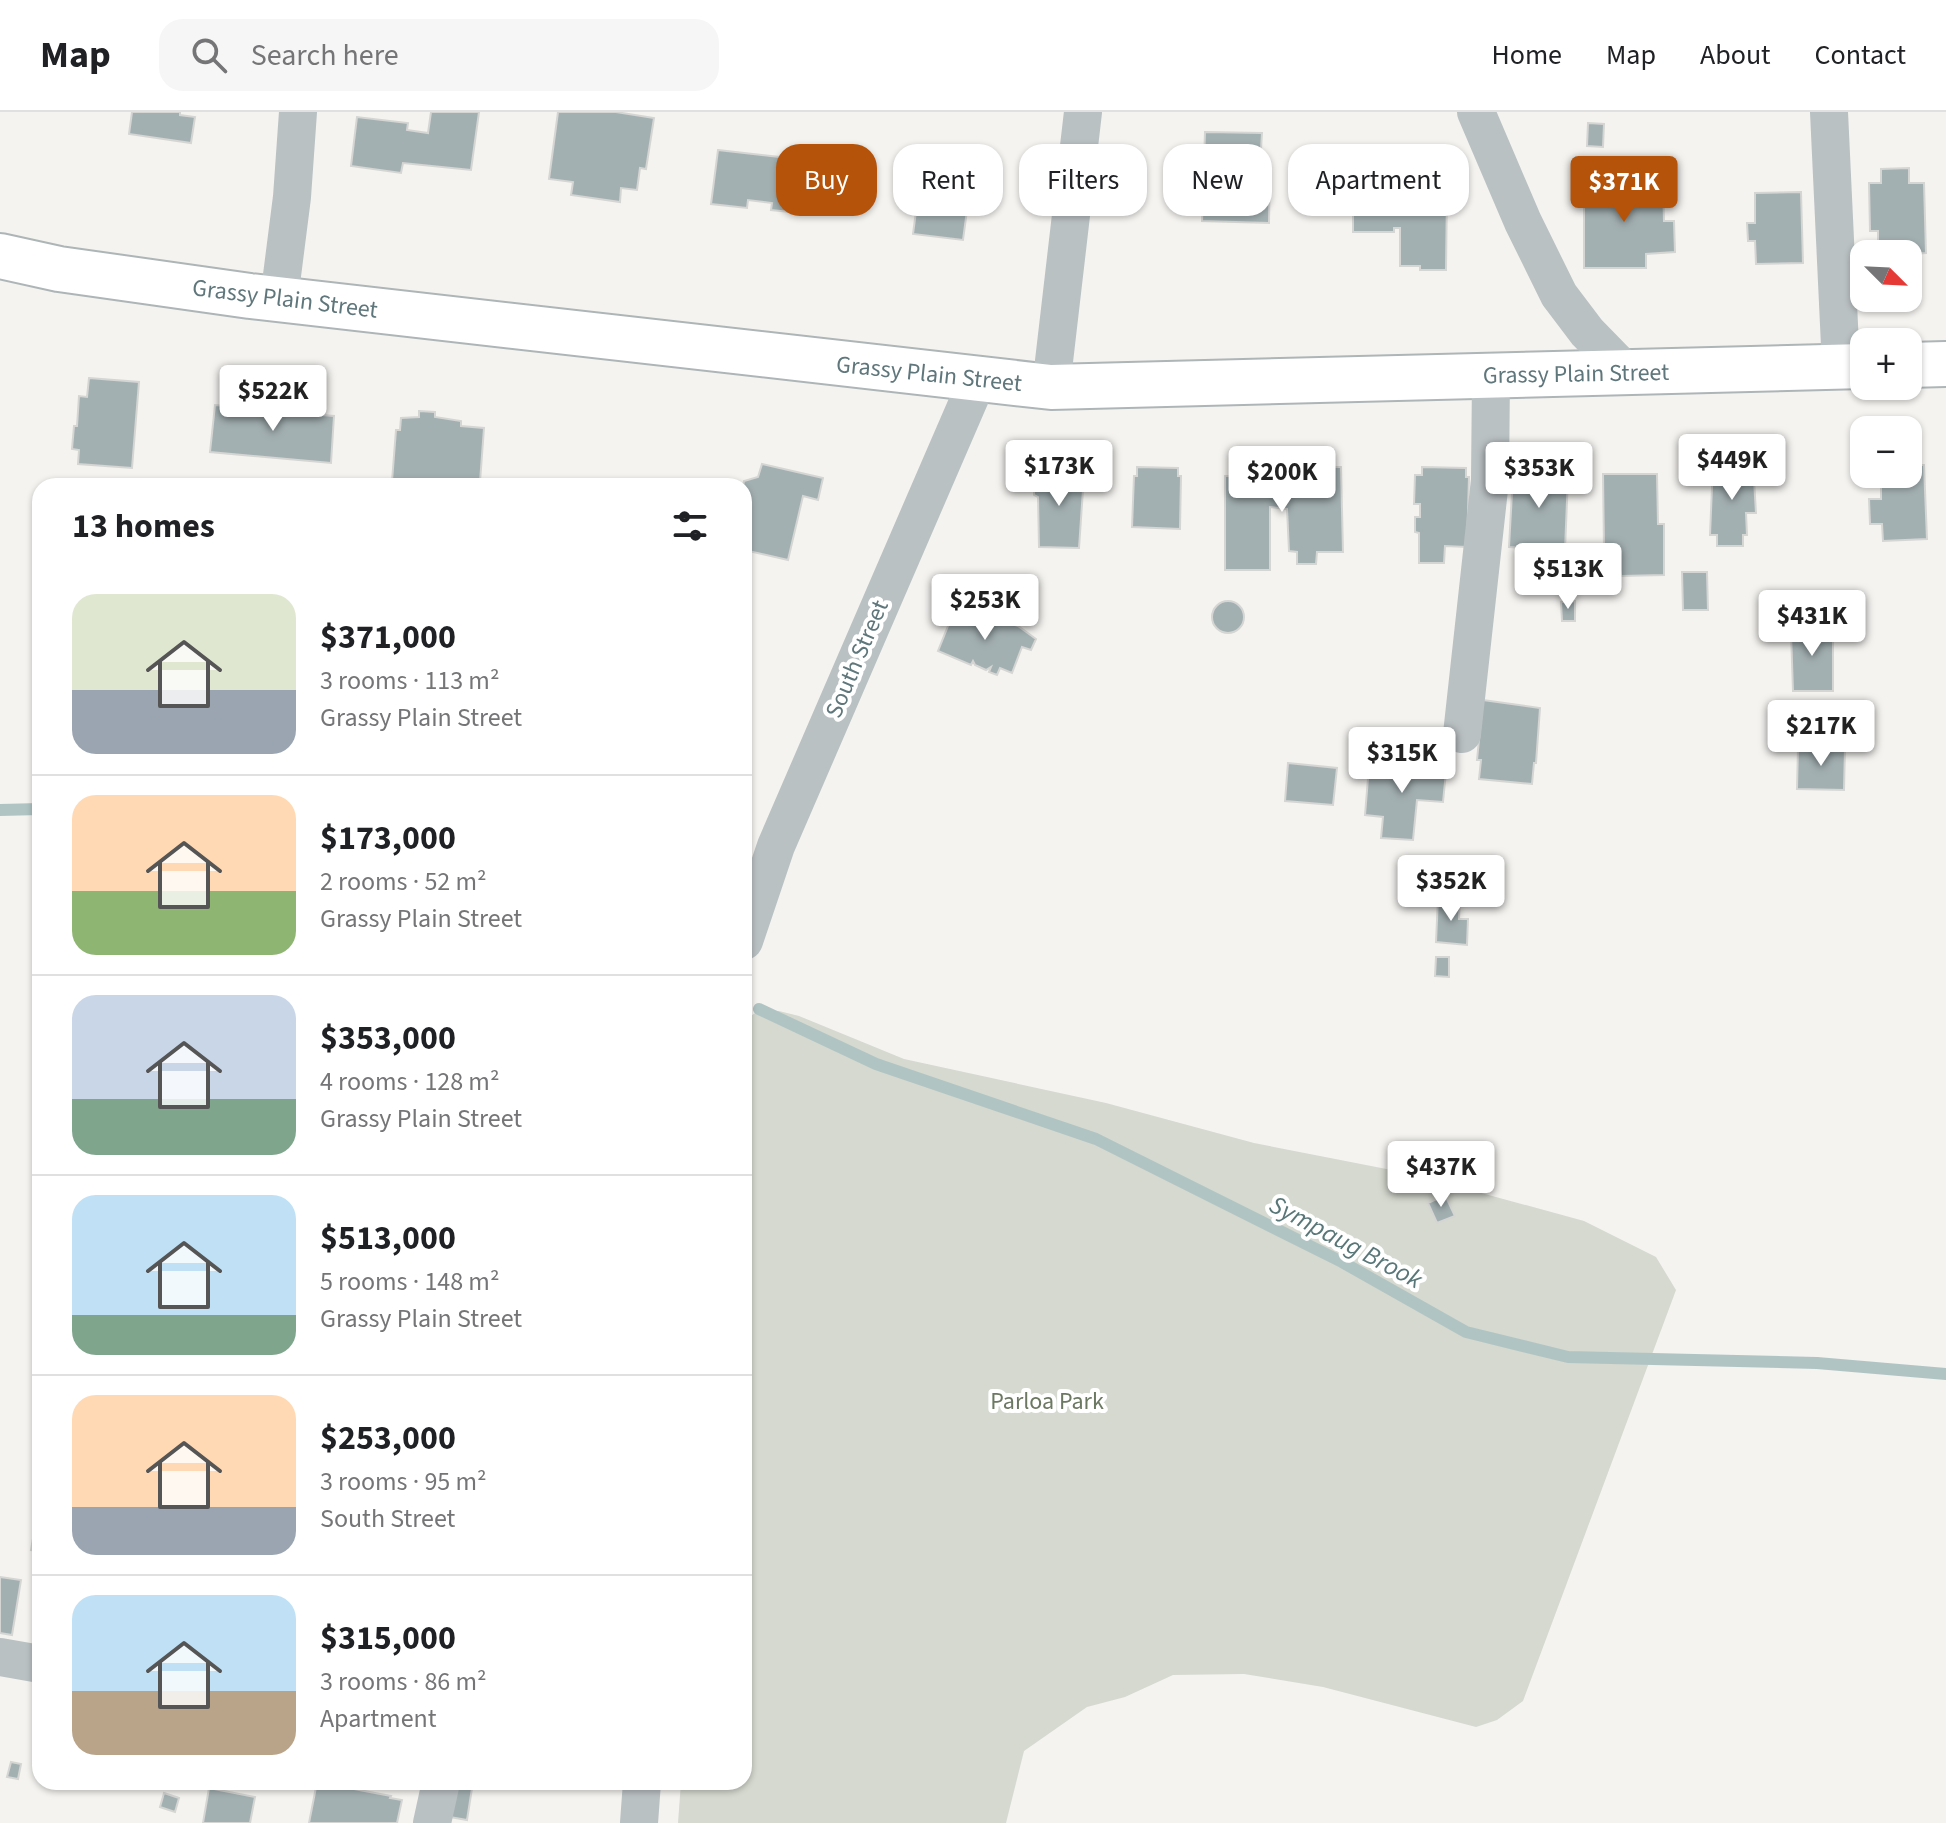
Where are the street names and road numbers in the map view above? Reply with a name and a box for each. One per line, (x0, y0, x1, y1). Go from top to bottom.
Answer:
street label: Grassy Plain Street (190, 270, 380, 328)
street label: Grassy Plain Street (834, 347, 1024, 401)
street label: Grassy Plain Street (1482, 355, 1670, 393)
street label: South Street (816, 595, 898, 723)

